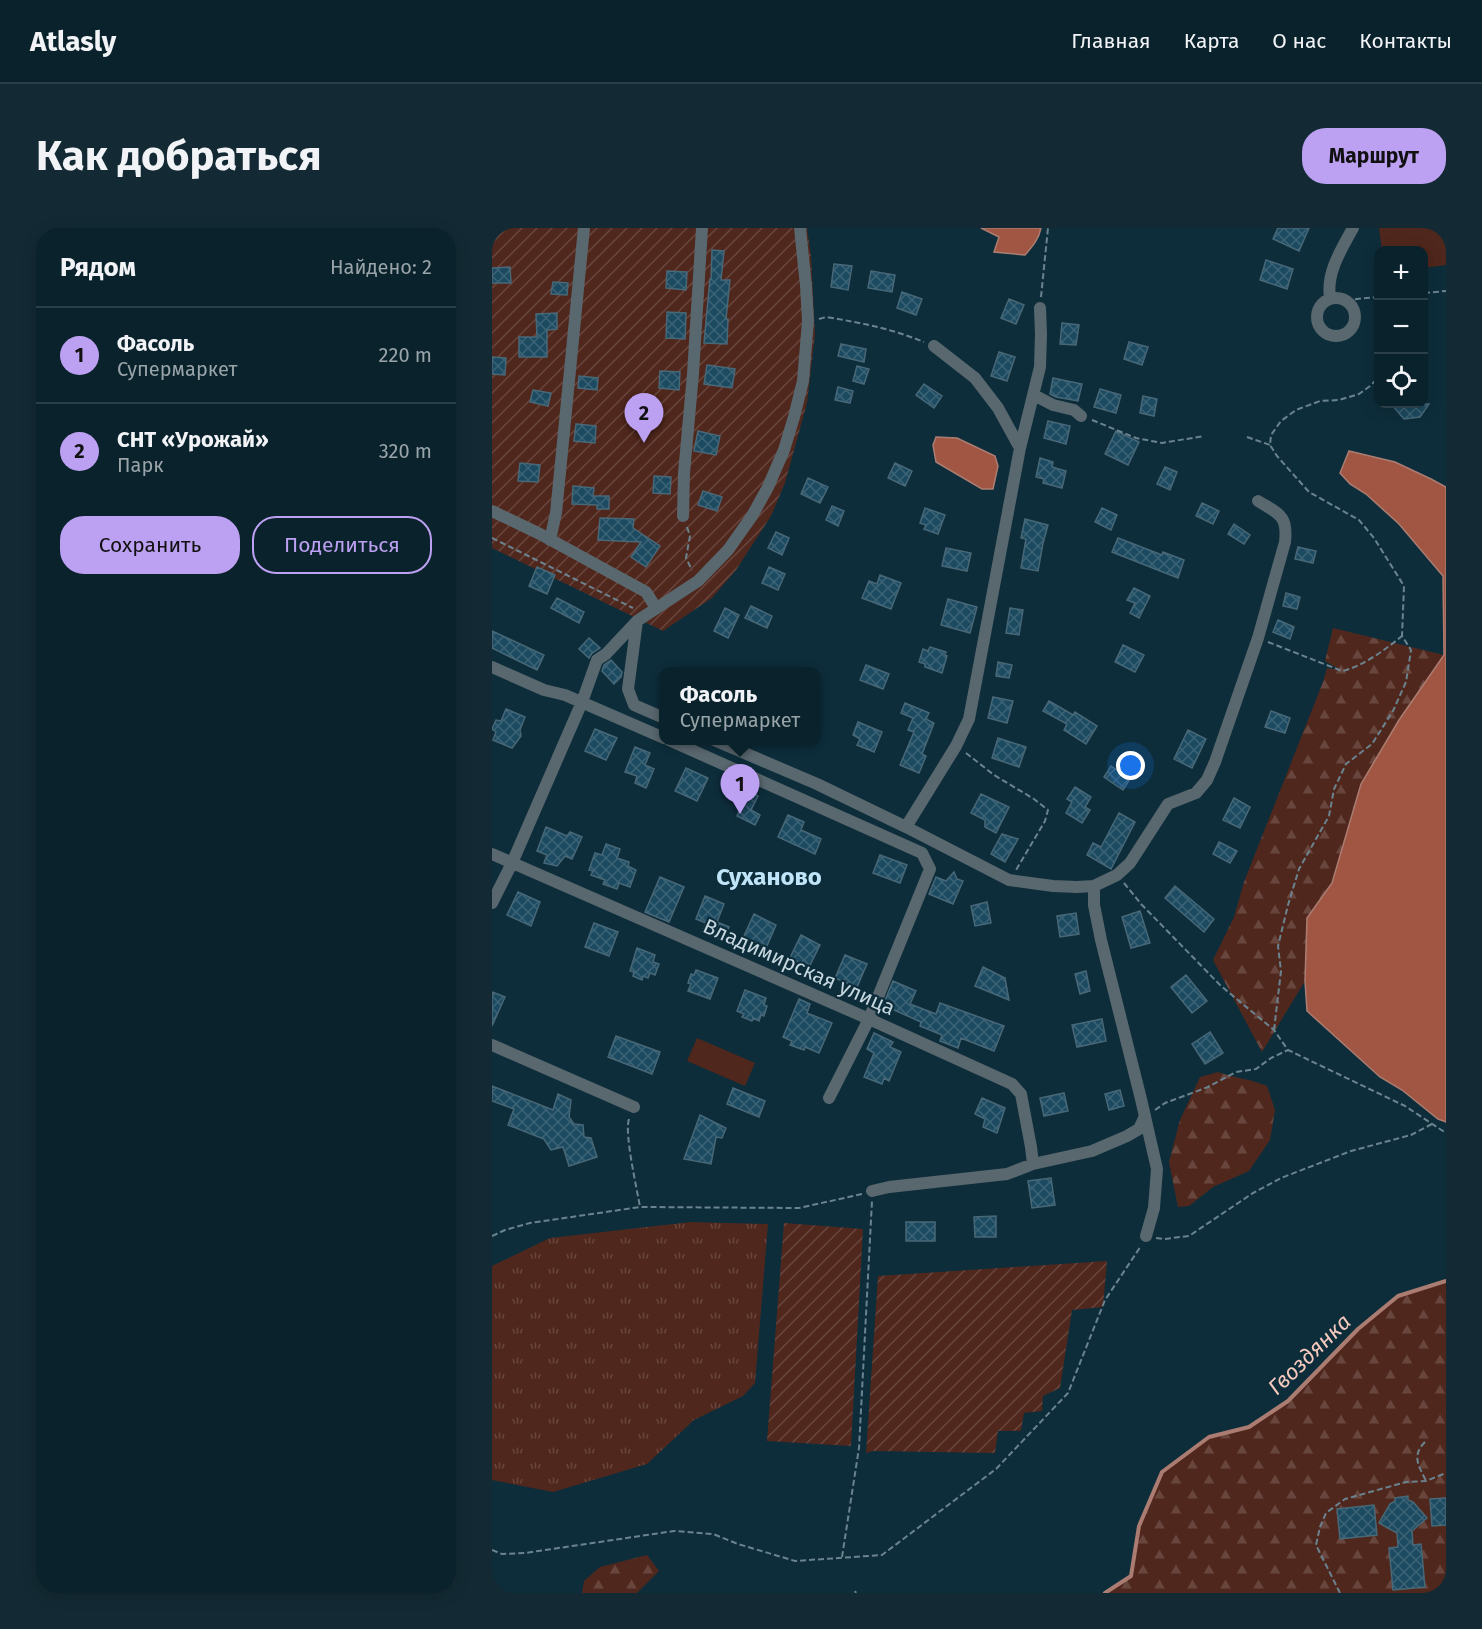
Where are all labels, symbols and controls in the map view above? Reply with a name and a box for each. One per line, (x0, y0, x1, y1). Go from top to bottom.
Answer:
text: Atlasly (30, 25, 116, 58)
text: Главная (1071, 28, 1151, 54)
text: Карта (1184, 28, 1239, 54)
text: О нас (1272, 28, 1326, 54)
text: Контакты (1359, 28, 1452, 54)
button: Маршрут (1302, 128, 1446, 184)
text: Как добраться (36, 131, 322, 181)
map controls (1374, 246, 1428, 408)
button: + (1374, 246, 1428, 300)
text: Рядом (60, 252, 136, 283)
text: Найдено: 2 (330, 255, 432, 279)
button: − (1374, 300, 1428, 354)
text: Фасоль (117, 330, 194, 357)
text: 1 (75, 343, 84, 367)
text: 220 m (379, 343, 432, 367)
button: locate (1374, 354, 1428, 408)
text: Супермаркет (117, 357, 237, 381)
pin: 2 (624, 394, 664, 443)
text: СНТ «Урожай» (117, 426, 269, 453)
text: 2 (74, 439, 85, 463)
text: 320 m (379, 439, 432, 463)
text: Парк (117, 453, 164, 477)
button: Сохранить (60, 516, 240, 574)
button: Поделиться (252, 516, 432, 574)
popup (659, 667, 821, 745)
text: Фасоль (680, 681, 757, 708)
text: Супермаркет (680, 708, 800, 732)
your location (1116, 751, 1145, 780)
pin: 1 (720, 764, 760, 814)
district label: Суханово (716, 863, 822, 891)
street label: Владимирская улица (699, 913, 899, 1021)
water label: Гвоздянка (1262, 1308, 1356, 1400)

